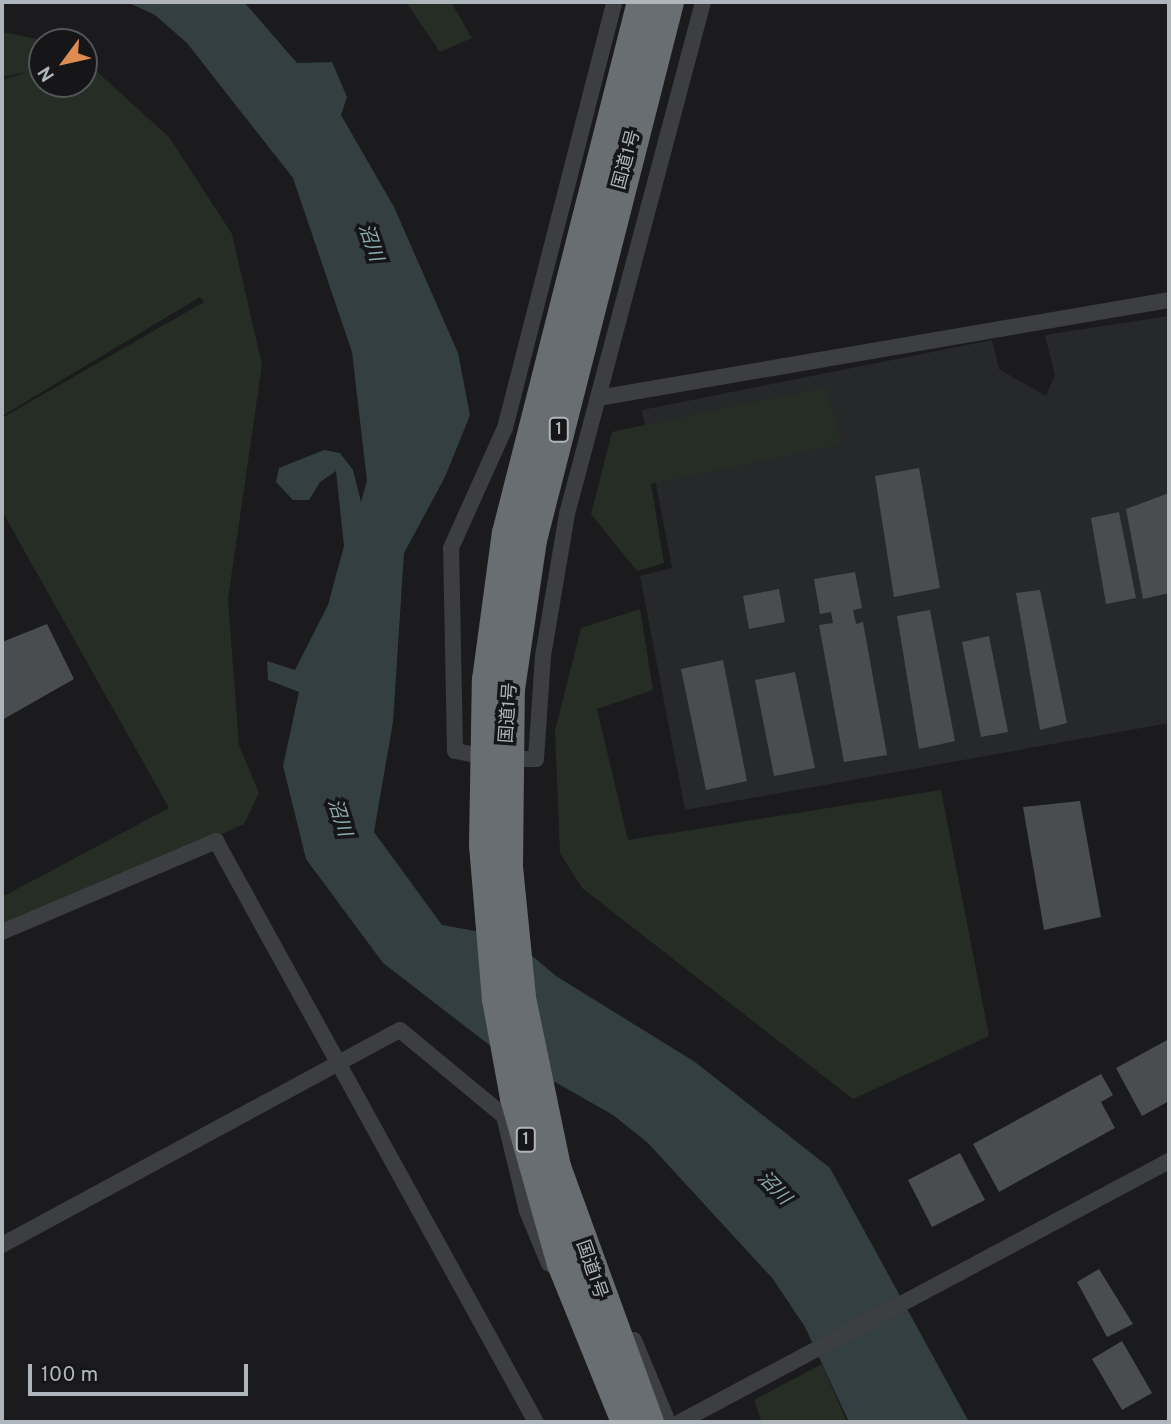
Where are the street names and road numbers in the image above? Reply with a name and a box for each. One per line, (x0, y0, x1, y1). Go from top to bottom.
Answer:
street label: 国道1号 (610, 128, 646, 192)
road number: 1 (548, 418, 570, 442)
street label: 国道1号 (497, 682, 523, 744)
road number: 1 (516, 1128, 536, 1152)
street label: 国道1号 (570, 1238, 610, 1302)

